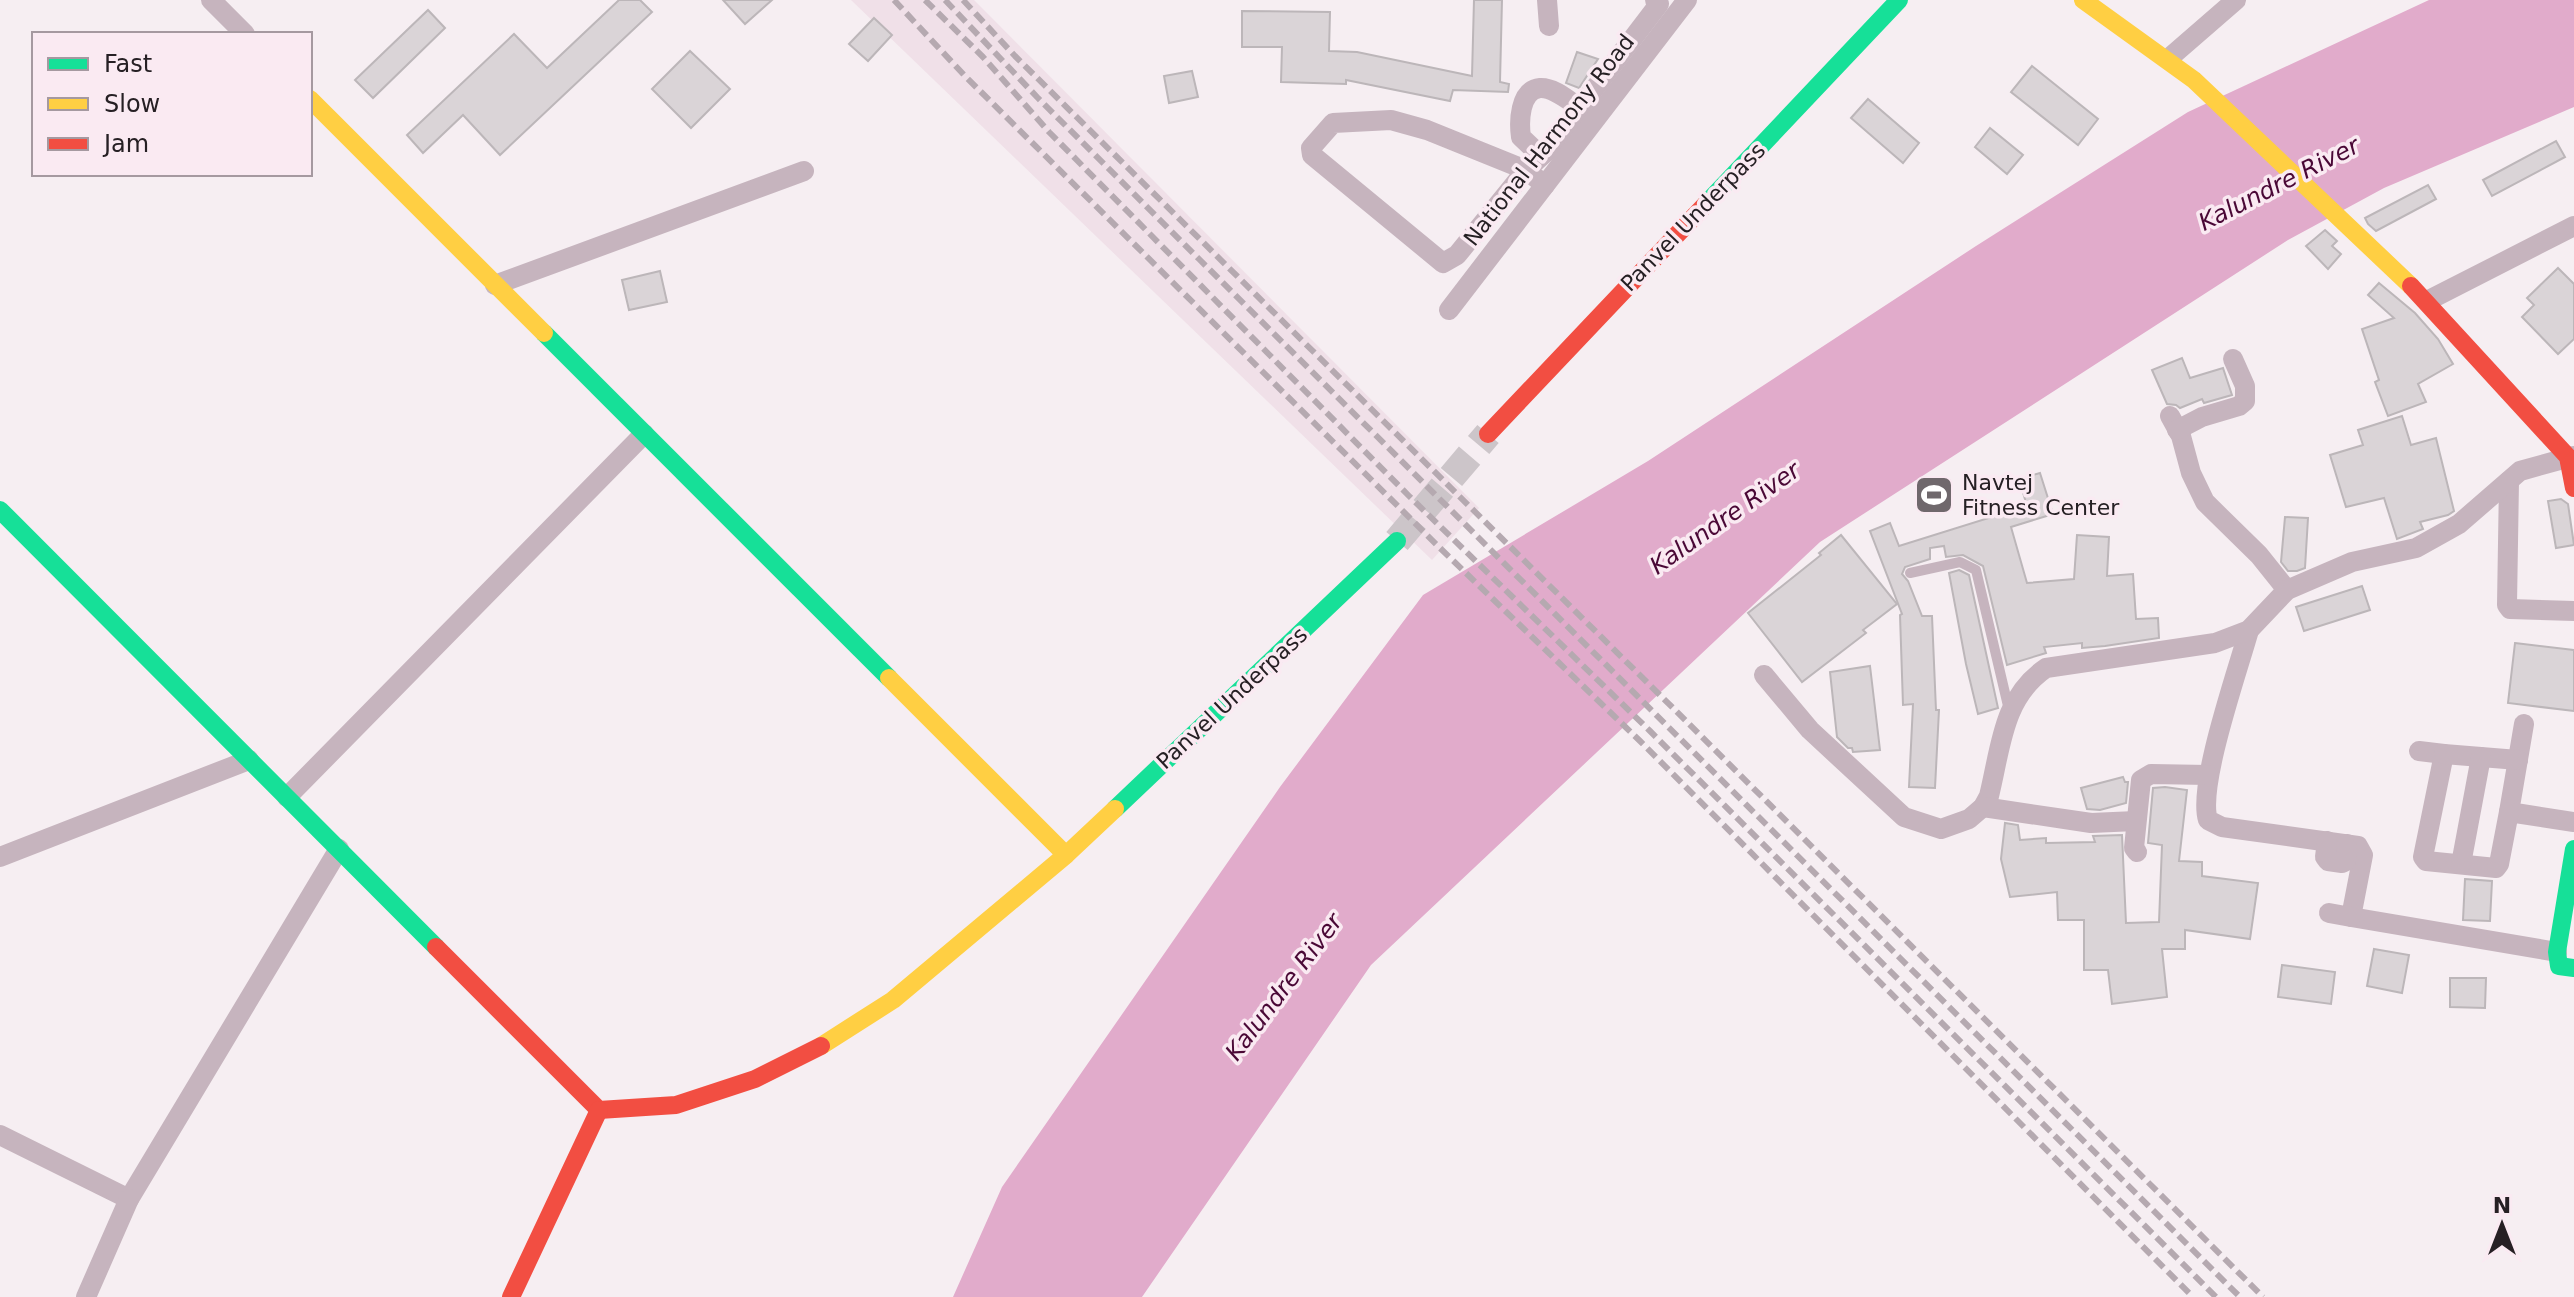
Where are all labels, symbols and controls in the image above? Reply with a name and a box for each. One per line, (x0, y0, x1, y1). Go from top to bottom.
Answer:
street label: National Harmony Road (1459, 29, 1639, 251)
legend (32, 32, 312, 176)
text: Fast (104, 50, 152, 78)
text: Slow (104, 90, 160, 118)
text: Jam (102, 130, 149, 158)
water label: Kalundre River (2194, 131, 2366, 237)
street label: Panvel Underpass (1616, 138, 1770, 296)
water label: Kalundre River (1645, 455, 1807, 580)
place label: Navtej Fitness Center (1962, 470, 2120, 520)
sports icon: Navtej Fitness Center (1913, 474, 1955, 516)
street label: Panvel Underpass (1152, 622, 1312, 774)
water label: Kalundre River (1220, 906, 1350, 1066)
north arrow (2462, 1185, 2542, 1265)
text: N (2493, 1193, 2511, 1218)

